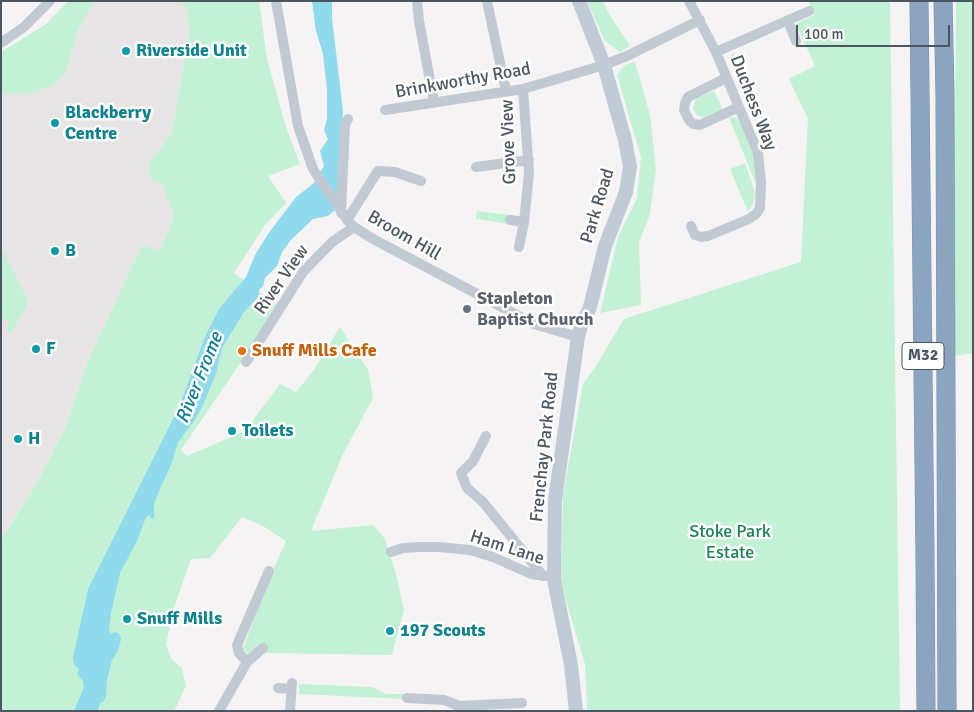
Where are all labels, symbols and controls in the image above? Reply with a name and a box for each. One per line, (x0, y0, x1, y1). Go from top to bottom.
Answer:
scale bar (799, 15, 953, 47)
text: 100 m (804, 25, 844, 43)
place label: Riverside Unit (136, 40, 247, 62)
marker: Riverside Unit (120, 45, 132, 57)
street label: Duchess Way (725, 52, 781, 154)
street label: Brinkworthy Road (394, 58, 532, 104)
street label: Grove View (497, 99, 521, 185)
place label: Blackberry Centre (65, 102, 151, 144)
marker: Blackberry Centre (49, 117, 61, 129)
street label: Park Road (576, 166, 620, 246)
street label: Broom Hill (363, 206, 445, 266)
place label: B (65, 240, 76, 262)
street label: River View (250, 241, 314, 319)
marker: B (49, 245, 61, 257)
place label: Stapleton Baptist Church (477, 288, 594, 330)
marker: Stapleton Baptist Church (461, 303, 473, 315)
water label: River Frome (171, 329, 229, 427)
place label: F (46, 338, 56, 360)
place label: Snuff Mills Cafe (252, 340, 377, 362)
road number: M32 (902, 342, 944, 370)
marker: F (30, 343, 42, 355)
marker: Snuff Mills Cafe (236, 345, 248, 357)
street label: Frenchay Park Road (526, 371, 564, 523)
place label: Toilets (242, 420, 293, 442)
marker: Toilets (226, 425, 238, 437)
place label: H (28, 428, 40, 450)
marker: H (12, 433, 24, 445)
park label: Stoke Park Estate (689, 521, 771, 564)
street label: Ham Lane (467, 526, 547, 570)
place label: Snuff Mills (137, 608, 222, 630)
marker: Snuff Mills (121, 613, 133, 625)
place label: 197 Scouts (400, 620, 486, 642)
marker: 197 Scouts (384, 625, 396, 637)

